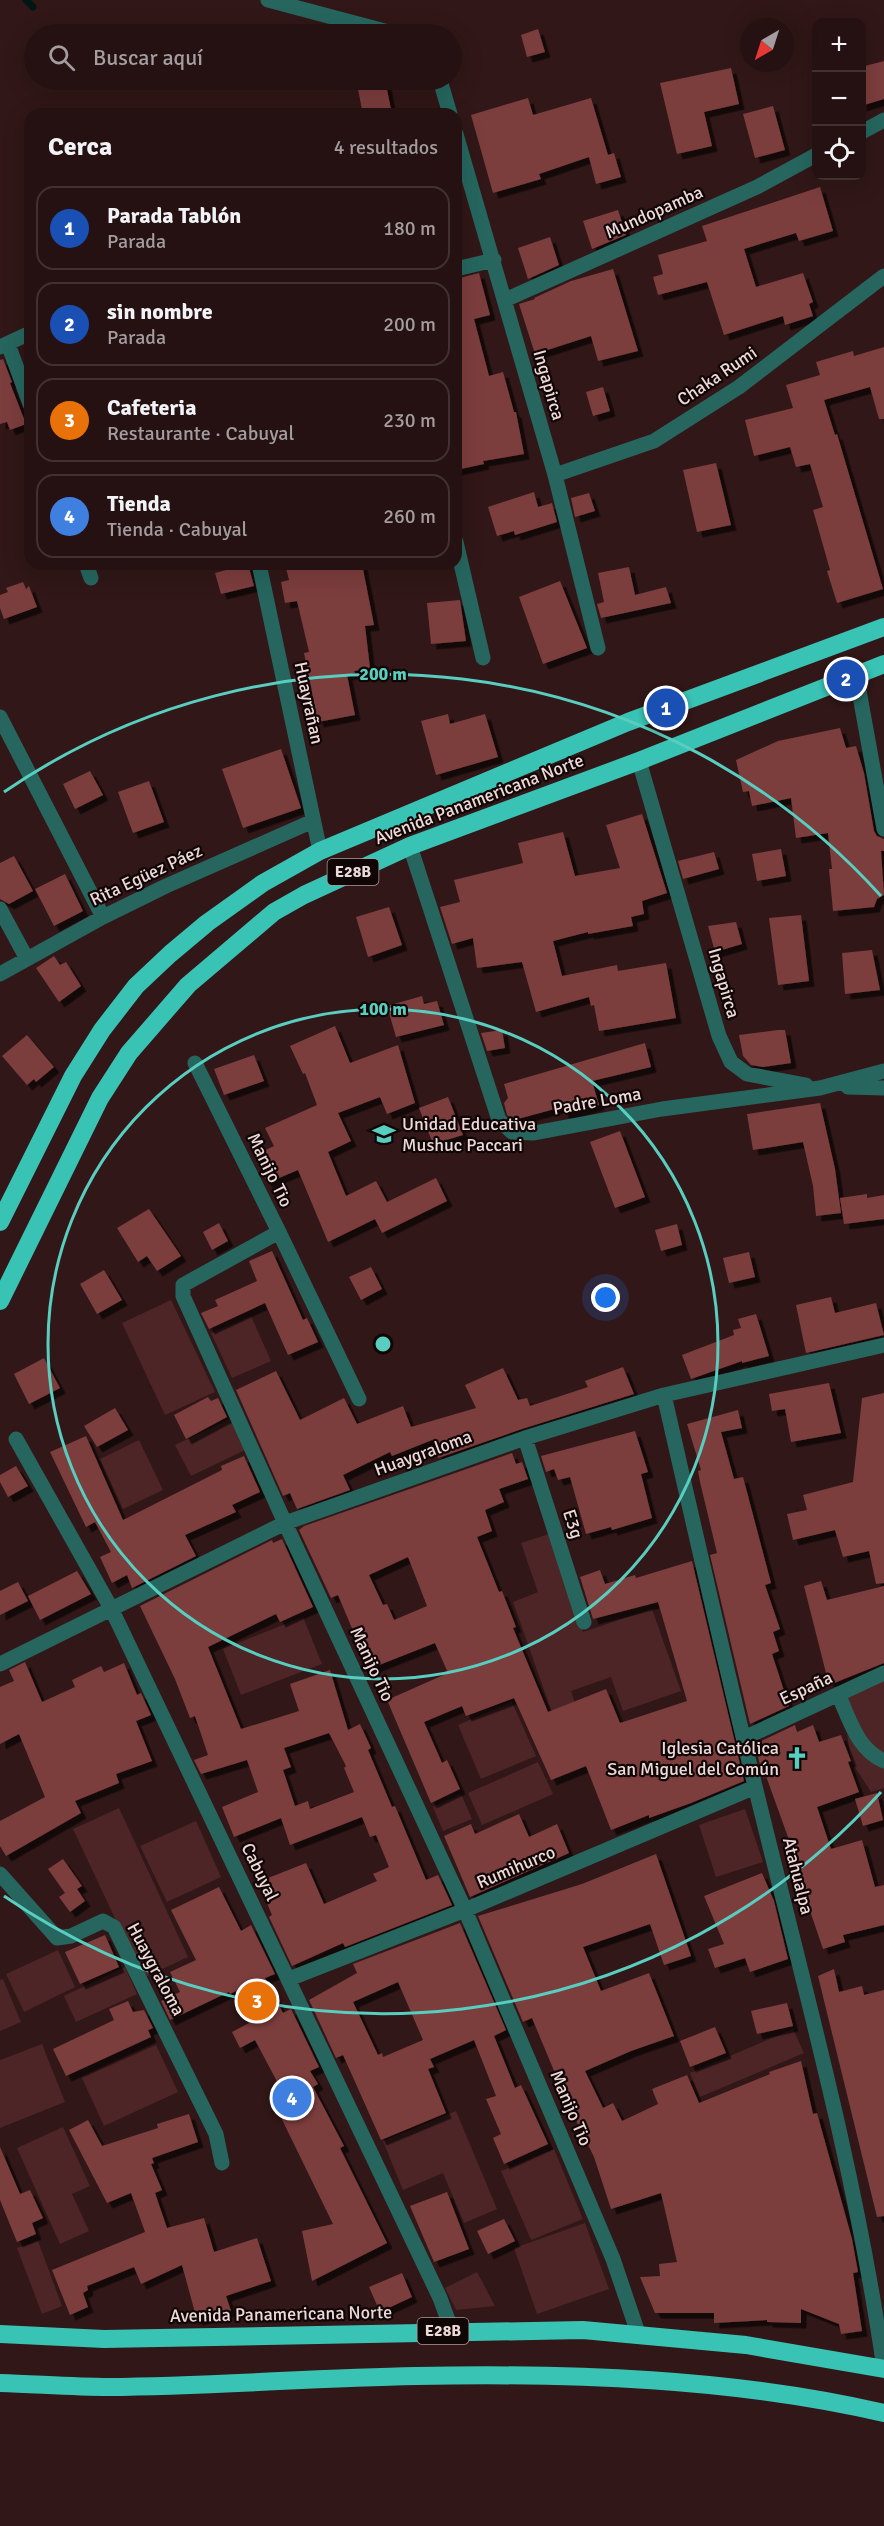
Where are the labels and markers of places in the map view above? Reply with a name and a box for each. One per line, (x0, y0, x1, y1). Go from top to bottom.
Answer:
pin: 2 (826, 656, 866, 702)
pin: 1 (646, 686, 686, 730)
place label: Unidad Educativa Mushuc Paccari (402, 1113, 536, 1156)
school or university icon: Unidad Educativa Mushuc Paccari (371, 1121, 397, 1147)
centre of rings (373, 1334, 393, 1354)
place label: Iglesia Católica San Miguel del Común (607, 1737, 779, 1780)
church icon: Iglesia Católica San Miguel del Común (784, 1745, 810, 1771)
pin: 3 (238, 1978, 276, 2024)
pin: 4 (272, 2076, 312, 2120)

